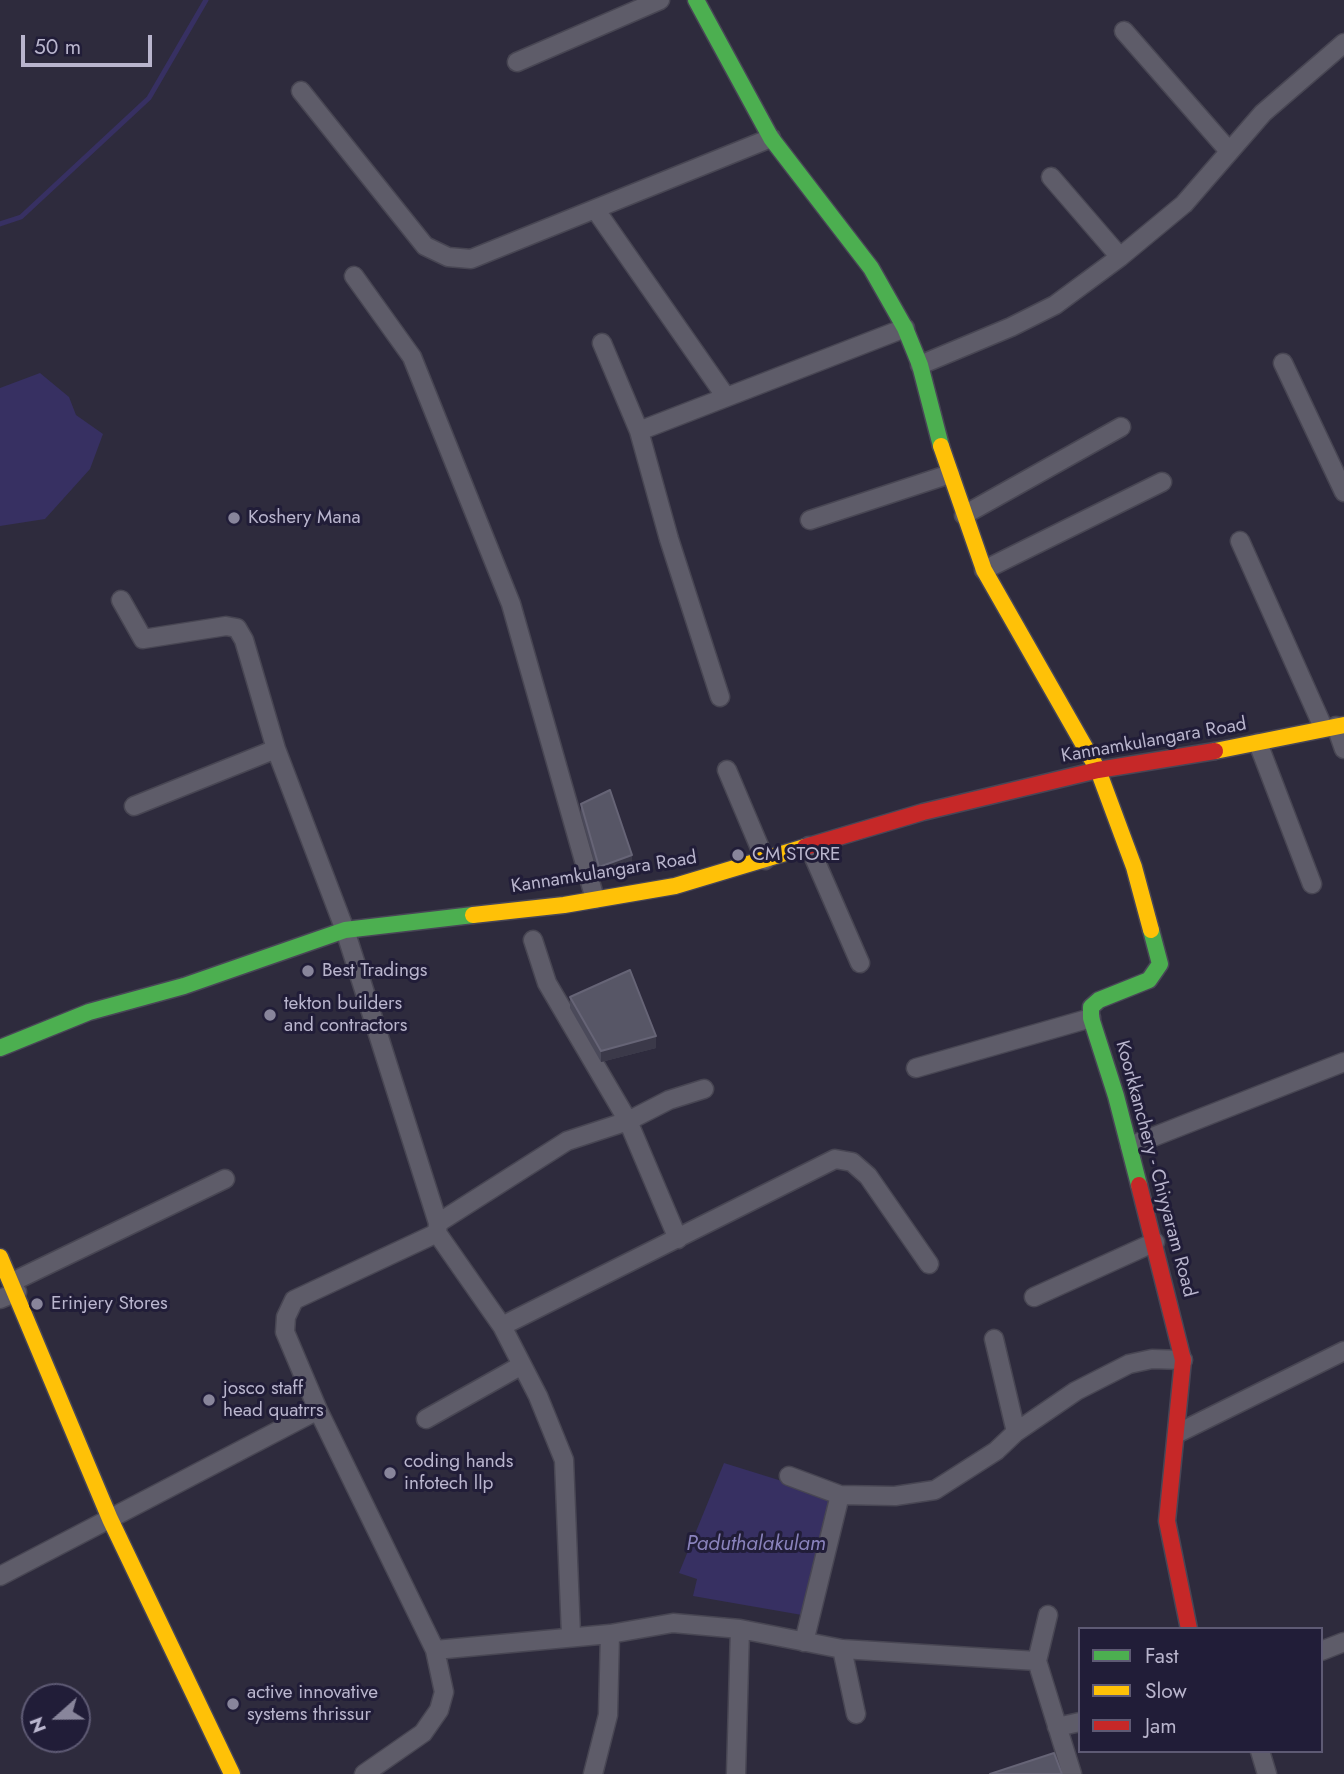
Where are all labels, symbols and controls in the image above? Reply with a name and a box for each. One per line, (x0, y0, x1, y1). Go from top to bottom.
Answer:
scale bar (24, 21, 156, 65)
text: 50 m (34, 32, 81, 62)
place label: Koshery Mana (248, 507, 361, 529)
marker: Koshery Mana (226, 510, 242, 526)
street label: Kannamkulangara Road (1060, 713, 1248, 769)
place label: CM STORE (752, 844, 841, 866)
street label: Kannamkulangara Road (510, 847, 698, 899)
marker: CM STORE (730, 847, 746, 863)
place label: Best Tradings (322, 960, 428, 982)
marker: Best Tradings (300, 963, 316, 979)
place label: tekton builders and contractors (284, 993, 407, 1037)
marker: tekton builders and contractors (262, 1007, 278, 1023)
street label: Koorkkanchery - Chiyyaram Road (1110, 1038, 1200, 1300)
place label: Erinjery Stores (51, 1293, 168, 1315)
marker: Erinjery Stores (29, 1296, 45, 1312)
place label: josco staff head quatrrs (223, 1378, 324, 1422)
marker: josco staff head quatrrs (201, 1392, 217, 1408)
place label: coding hands infotech llp (404, 1451, 513, 1495)
marker: coding hands infotech llp (382, 1465, 398, 1481)
water label: Paduthalakulam (686, 1532, 826, 1558)
legend (1078, 1627, 1323, 1753)
text: Fast (1145, 1641, 1178, 1671)
text: Slow (1145, 1676, 1187, 1706)
place label: active innovative systems thrissur (247, 1682, 378, 1726)
north arrow (21, 1683, 91, 1753)
marker: active innovative systems thrissur (225, 1696, 241, 1712)
text: Jam (1145, 1711, 1177, 1741)
text: N (22, 1713, 53, 1737)

